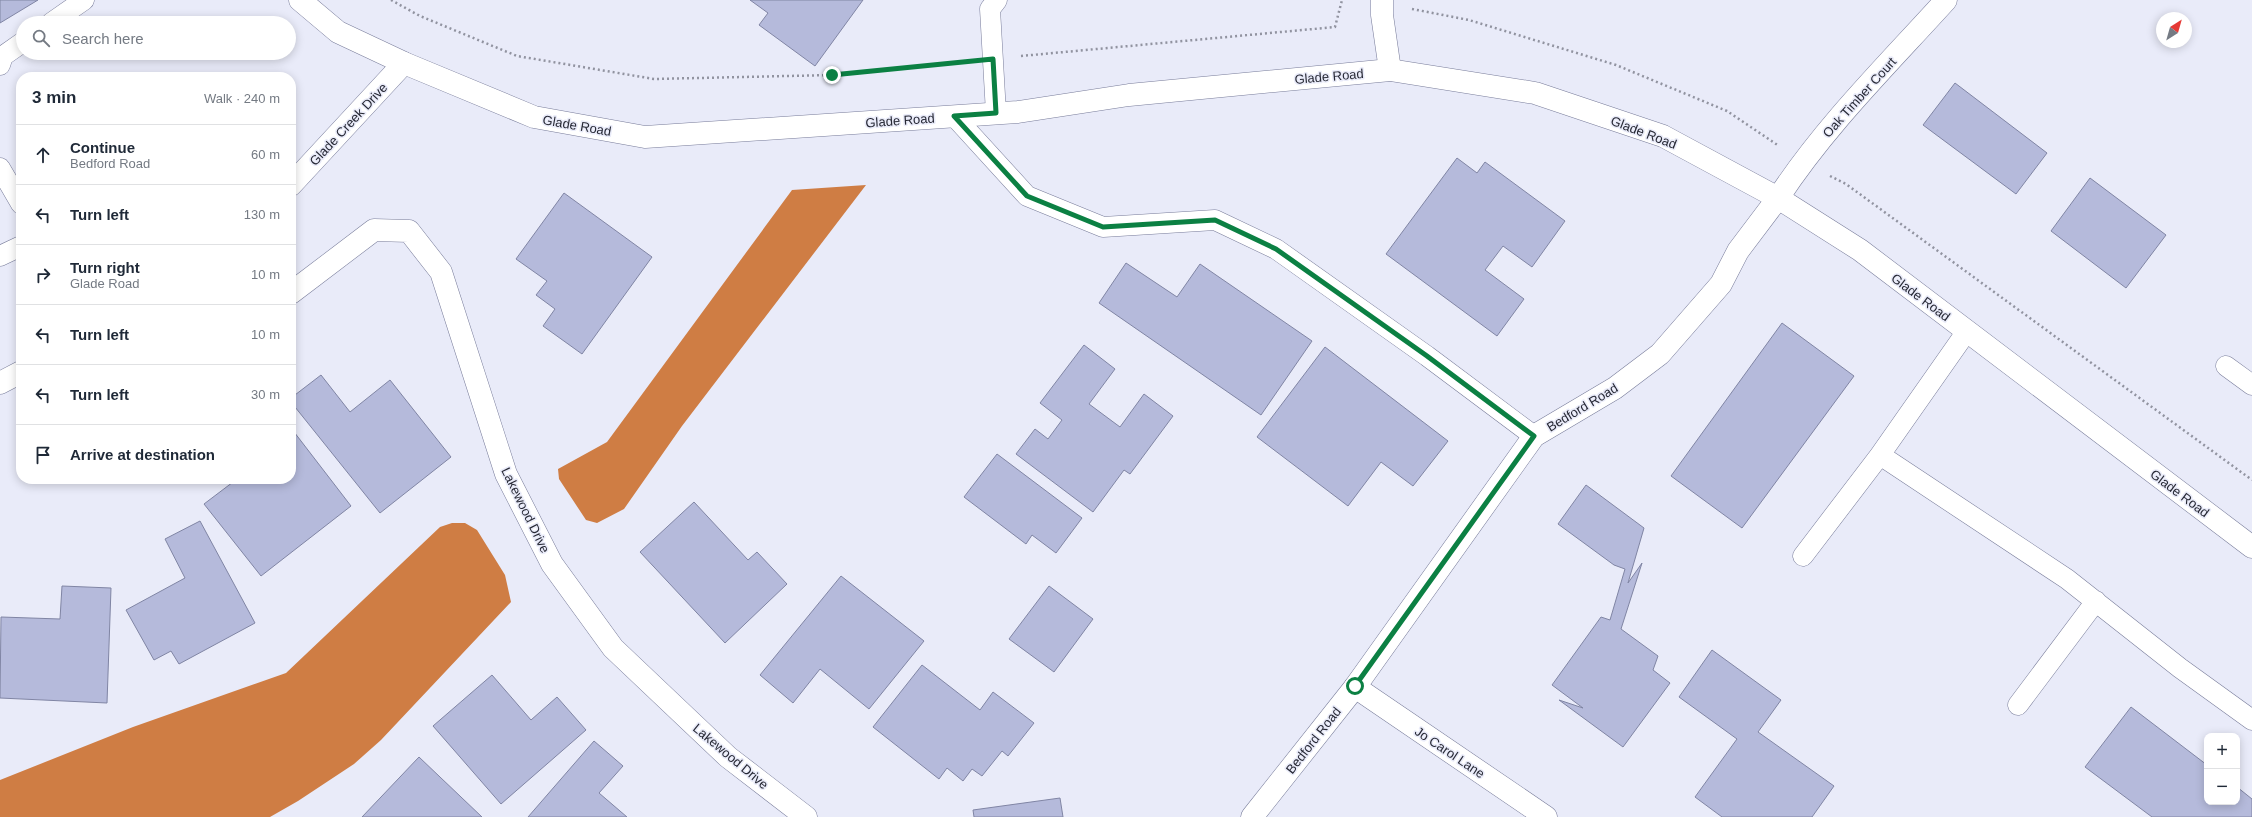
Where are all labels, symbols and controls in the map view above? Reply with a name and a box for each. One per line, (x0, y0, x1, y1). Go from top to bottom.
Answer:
north arrow (2156, 12, 2192, 48)
search box (16, 16, 296, 60)
icon: search (30, 27, 52, 49)
text: Search here (62, 30, 144, 47)
street label: Oak Timber Court (1819, 54, 1900, 140)
route end (823, 66, 841, 84)
street label: Glade Road (1294, 66, 1364, 87)
street label: Glade Creek Drive (306, 80, 390, 169)
text: 3 min (32, 88, 76, 107)
text: Walk · 240 m (204, 91, 280, 106)
street label: Glade Road (865, 111, 935, 130)
street label: Glade Road (541, 112, 612, 139)
street label: Glade Road (1609, 113, 1679, 152)
text: Continue (70, 139, 135, 156)
icon: ahead (32, 144, 54, 166)
text: 60 m (251, 147, 280, 162)
text: Bedford Road (70, 156, 150, 171)
icon: left (32, 204, 54, 226)
text: Turn left (70, 206, 129, 223)
text: 130 m (244, 207, 280, 222)
text: Turn right (70, 259, 140, 276)
icon: right (32, 264, 54, 286)
text: 10 m (251, 267, 280, 282)
street label: Glade Road (1888, 271, 1953, 324)
text: Glade Road (70, 276, 139, 291)
icon: left (32, 324, 54, 346)
text: Turn left (70, 326, 129, 343)
text: 10 m (251, 327, 280, 342)
street label: Bedford Road (1544, 380, 1621, 435)
icon: left (32, 384, 54, 406)
text: Turn left (70, 386, 129, 403)
text: 30 m (251, 387, 280, 402)
icon: arrive (32, 444, 54, 466)
text: Arrive at destination (70, 446, 215, 463)
street label: Lakewood Drive (498, 465, 553, 555)
street label: Glade Road (2147, 467, 2212, 520)
route start (1346, 677, 1364, 695)
street label: Bedford Road (1283, 704, 1344, 777)
street label: Lakewood Drive (690, 721, 771, 792)
street label: Jo Carol Lane (1412, 724, 1487, 781)
map controls (2204, 733, 2240, 805)
button: + (2204, 733, 2240, 769)
button: − (2204, 769, 2240, 805)

